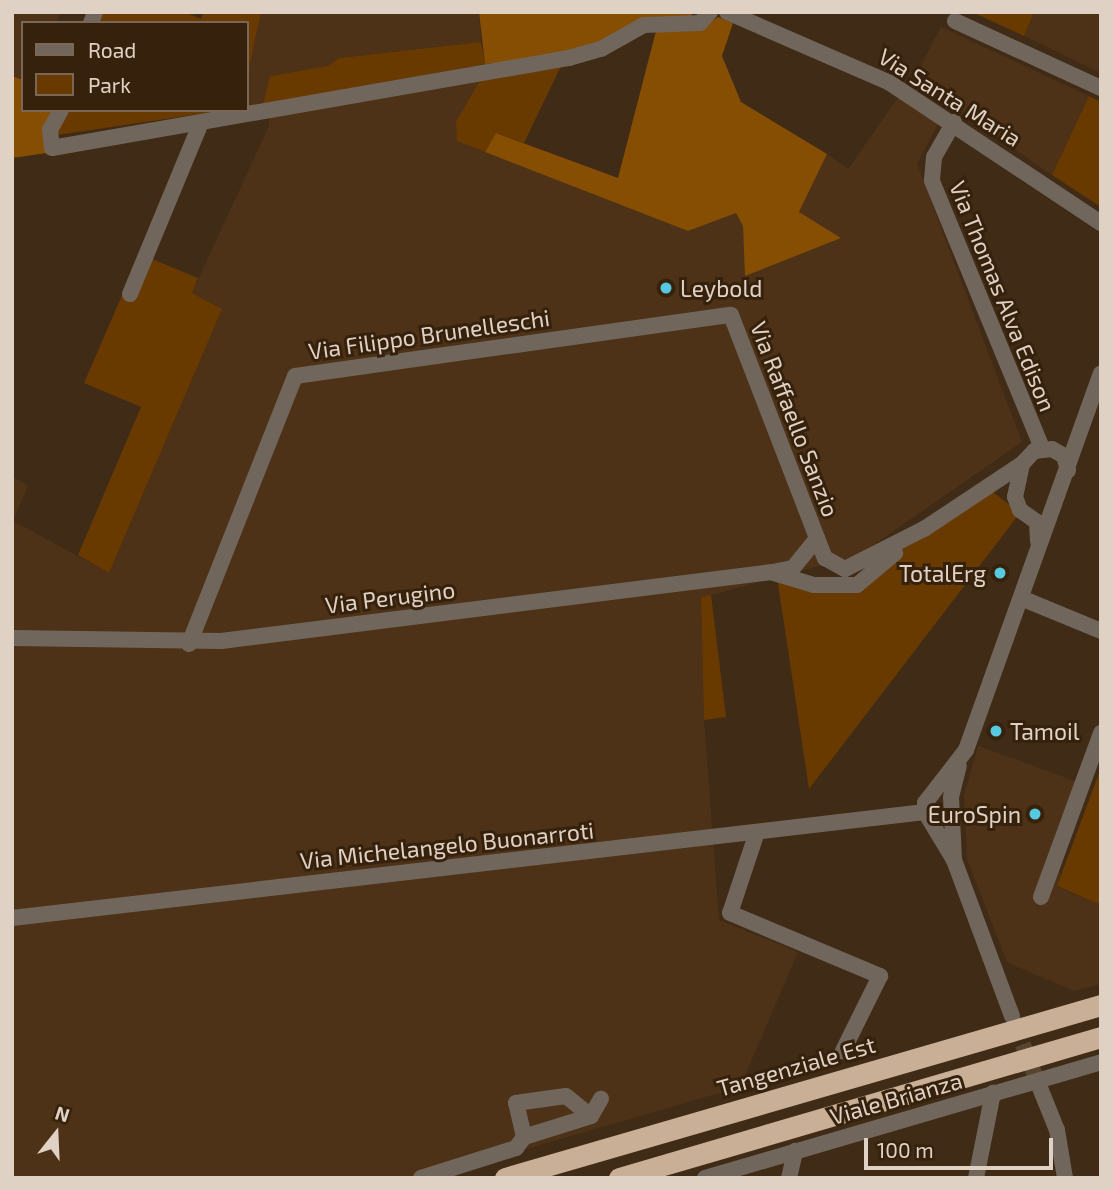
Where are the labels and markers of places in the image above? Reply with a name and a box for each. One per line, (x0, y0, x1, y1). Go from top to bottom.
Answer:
place label: Leybold (680, 274, 762, 302)
marker: Leybold (658, 280, 674, 296)
place label: TotalErg (899, 559, 986, 587)
marker: TotalErg (992, 565, 1008, 581)
place label: Tamoil (1010, 717, 1080, 745)
marker: Tamoil (988, 723, 1004, 739)
place label: EuroSpin (928, 800, 1021, 828)
marker: EuroSpin (1027, 806, 1043, 822)

